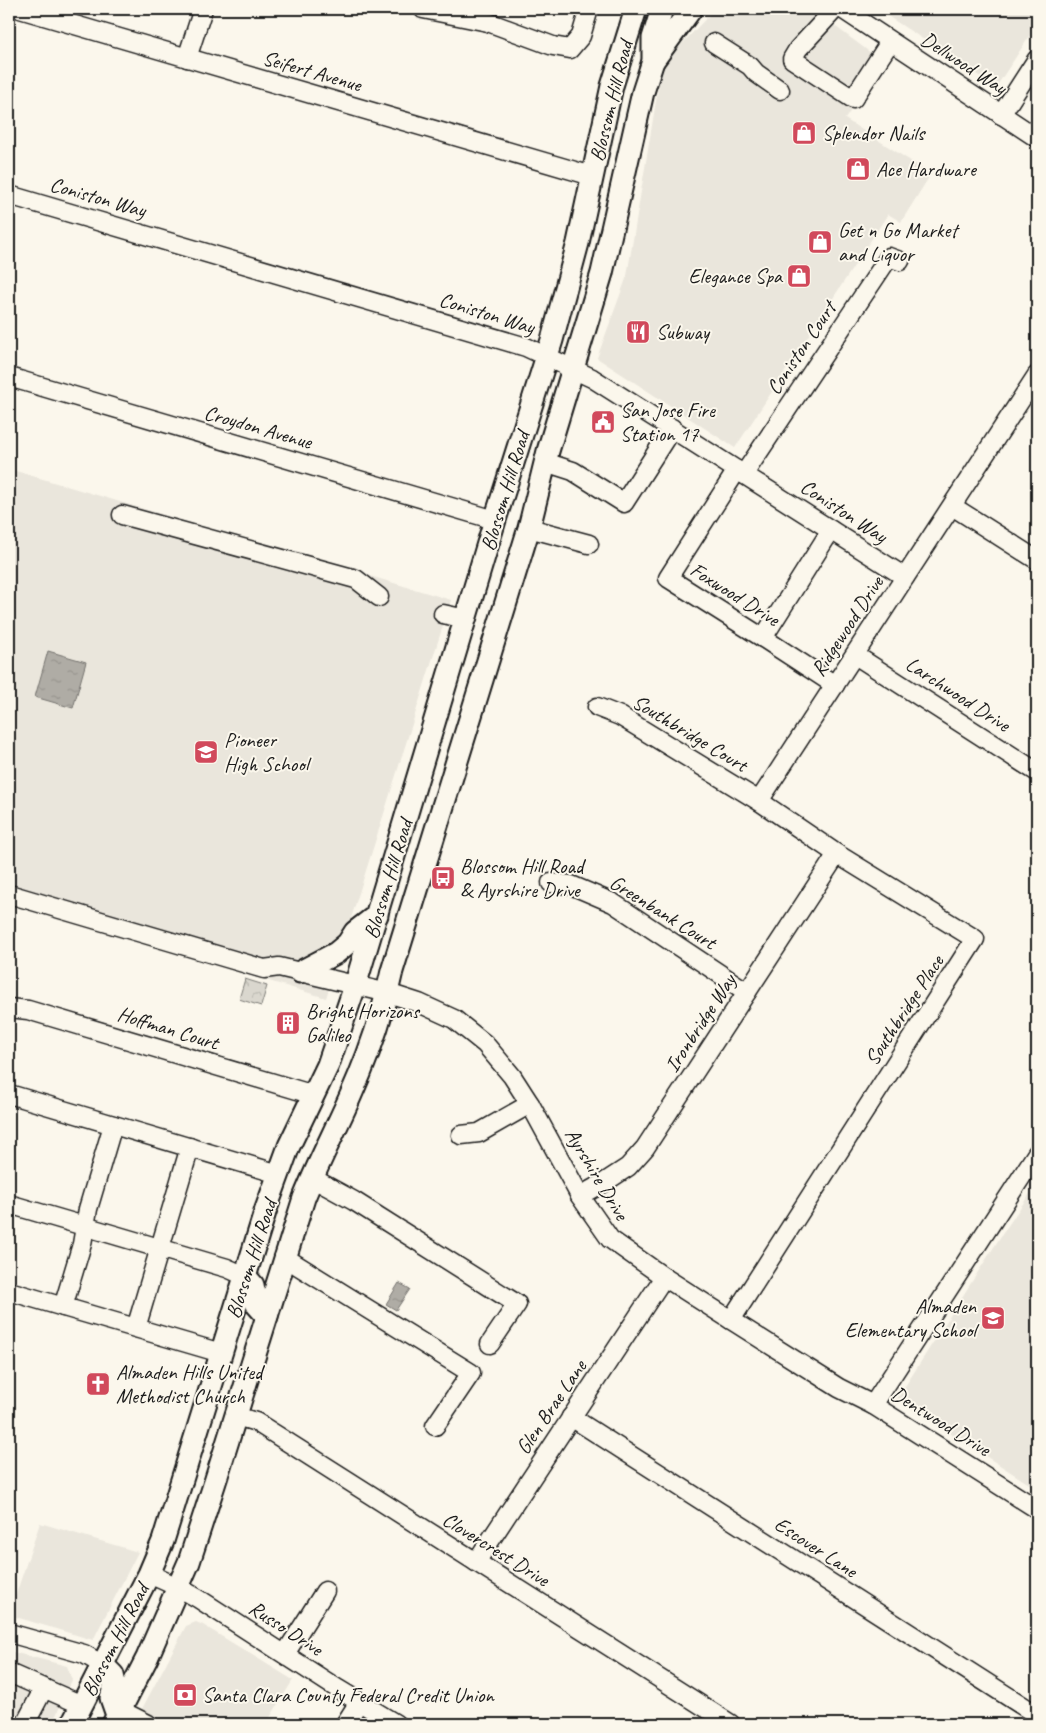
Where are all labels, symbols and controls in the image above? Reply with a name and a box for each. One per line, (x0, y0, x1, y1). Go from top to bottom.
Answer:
street label: Dellwood Way (916, 26, 1013, 101)
street label: Blossom Hill Road (583, 34, 639, 164)
street label: Seifert Avenue (260, 45, 365, 98)
shop icon: Splendor Nails (791, 120, 817, 146)
place label: Splendor Nails (822, 120, 926, 146)
shop icon: Ace Hardware (845, 156, 871, 182)
place label: Ace Hardware (876, 156, 978, 182)
street label: Coniston Way (47, 171, 151, 224)
place label: Get n Go Market and Liquor (838, 217, 960, 267)
shop icon: Get n Go Market and Liquor (807, 229, 833, 255)
place label: Elegance Spa (689, 263, 784, 289)
shop icon: Elegance Spa (786, 263, 812, 289)
street label: Coniston Way (436, 286, 540, 340)
street label: Coniston Court (760, 294, 843, 399)
restaurant icon: Subway (625, 319, 651, 345)
place label: Subway (656, 319, 711, 345)
place label: San Jose Fire Station 17 (620, 397, 716, 447)
street label: Croydon Avenue (201, 399, 316, 455)
public building icon: San Jose Fire Station 17 (590, 409, 616, 435)
street label: Blossom Hill Road (475, 425, 537, 554)
street label: Coniston Way (796, 473, 894, 550)
street label: Foxwood Drive (686, 556, 785, 632)
street label: Ridgewood Drive (805, 570, 890, 681)
street label: Larchwood Drive (901, 651, 1016, 738)
street label: Southbridge Court (628, 689, 754, 779)
place label: Pioneer High School (224, 727, 312, 777)
school or university icon: Pioneer High School (193, 739, 219, 765)
street label: Blossom Hill Road (358, 813, 420, 942)
place label: Blossom Hill Road & Ayrshire Drive (460, 853, 587, 903)
bus stop icon: Blossom Hill Road & Ayrshire Drive (430, 865, 456, 891)
street label: Greenbank Court (605, 869, 723, 956)
street label: Southbridge Place (859, 949, 950, 1070)
street label: Ironbridge Way (659, 967, 742, 1077)
place label: Bright Horizons Galileo (306, 998, 421, 1048)
street label: Hoffman Court (114, 1000, 224, 1056)
building icon: Bright Horizons Galileo (275, 1010, 301, 1036)
street label: Ayrshire Drive (559, 1123, 636, 1227)
street label: Blossom Hill Road (220, 1193, 284, 1322)
place label: Almaden Elementary School (845, 1293, 979, 1343)
school or university icon: Almaden Elementary School (980, 1305, 1006, 1331)
street label: Glen Brae Lane (510, 1354, 593, 1459)
place label: Almaden Hills United Methodist Church (116, 1359, 266, 1409)
church icon: Almaden Hills United Methodist Church (85, 1371, 111, 1397)
street label: Dentwood Drive (887, 1380, 996, 1462)
street label: Clovercrest Drive (438, 1506, 555, 1593)
street label: Escover Lane (770, 1511, 864, 1584)
street label: Blossom Hill Road (75, 1576, 156, 1701)
street label: Russo Drive (244, 1595, 330, 1663)
bank icon: Santa Clara County Federal Credit Union (172, 1682, 198, 1708)
place label: Santa Clara County Federal Credit Union (202, 1682, 495, 1708)

